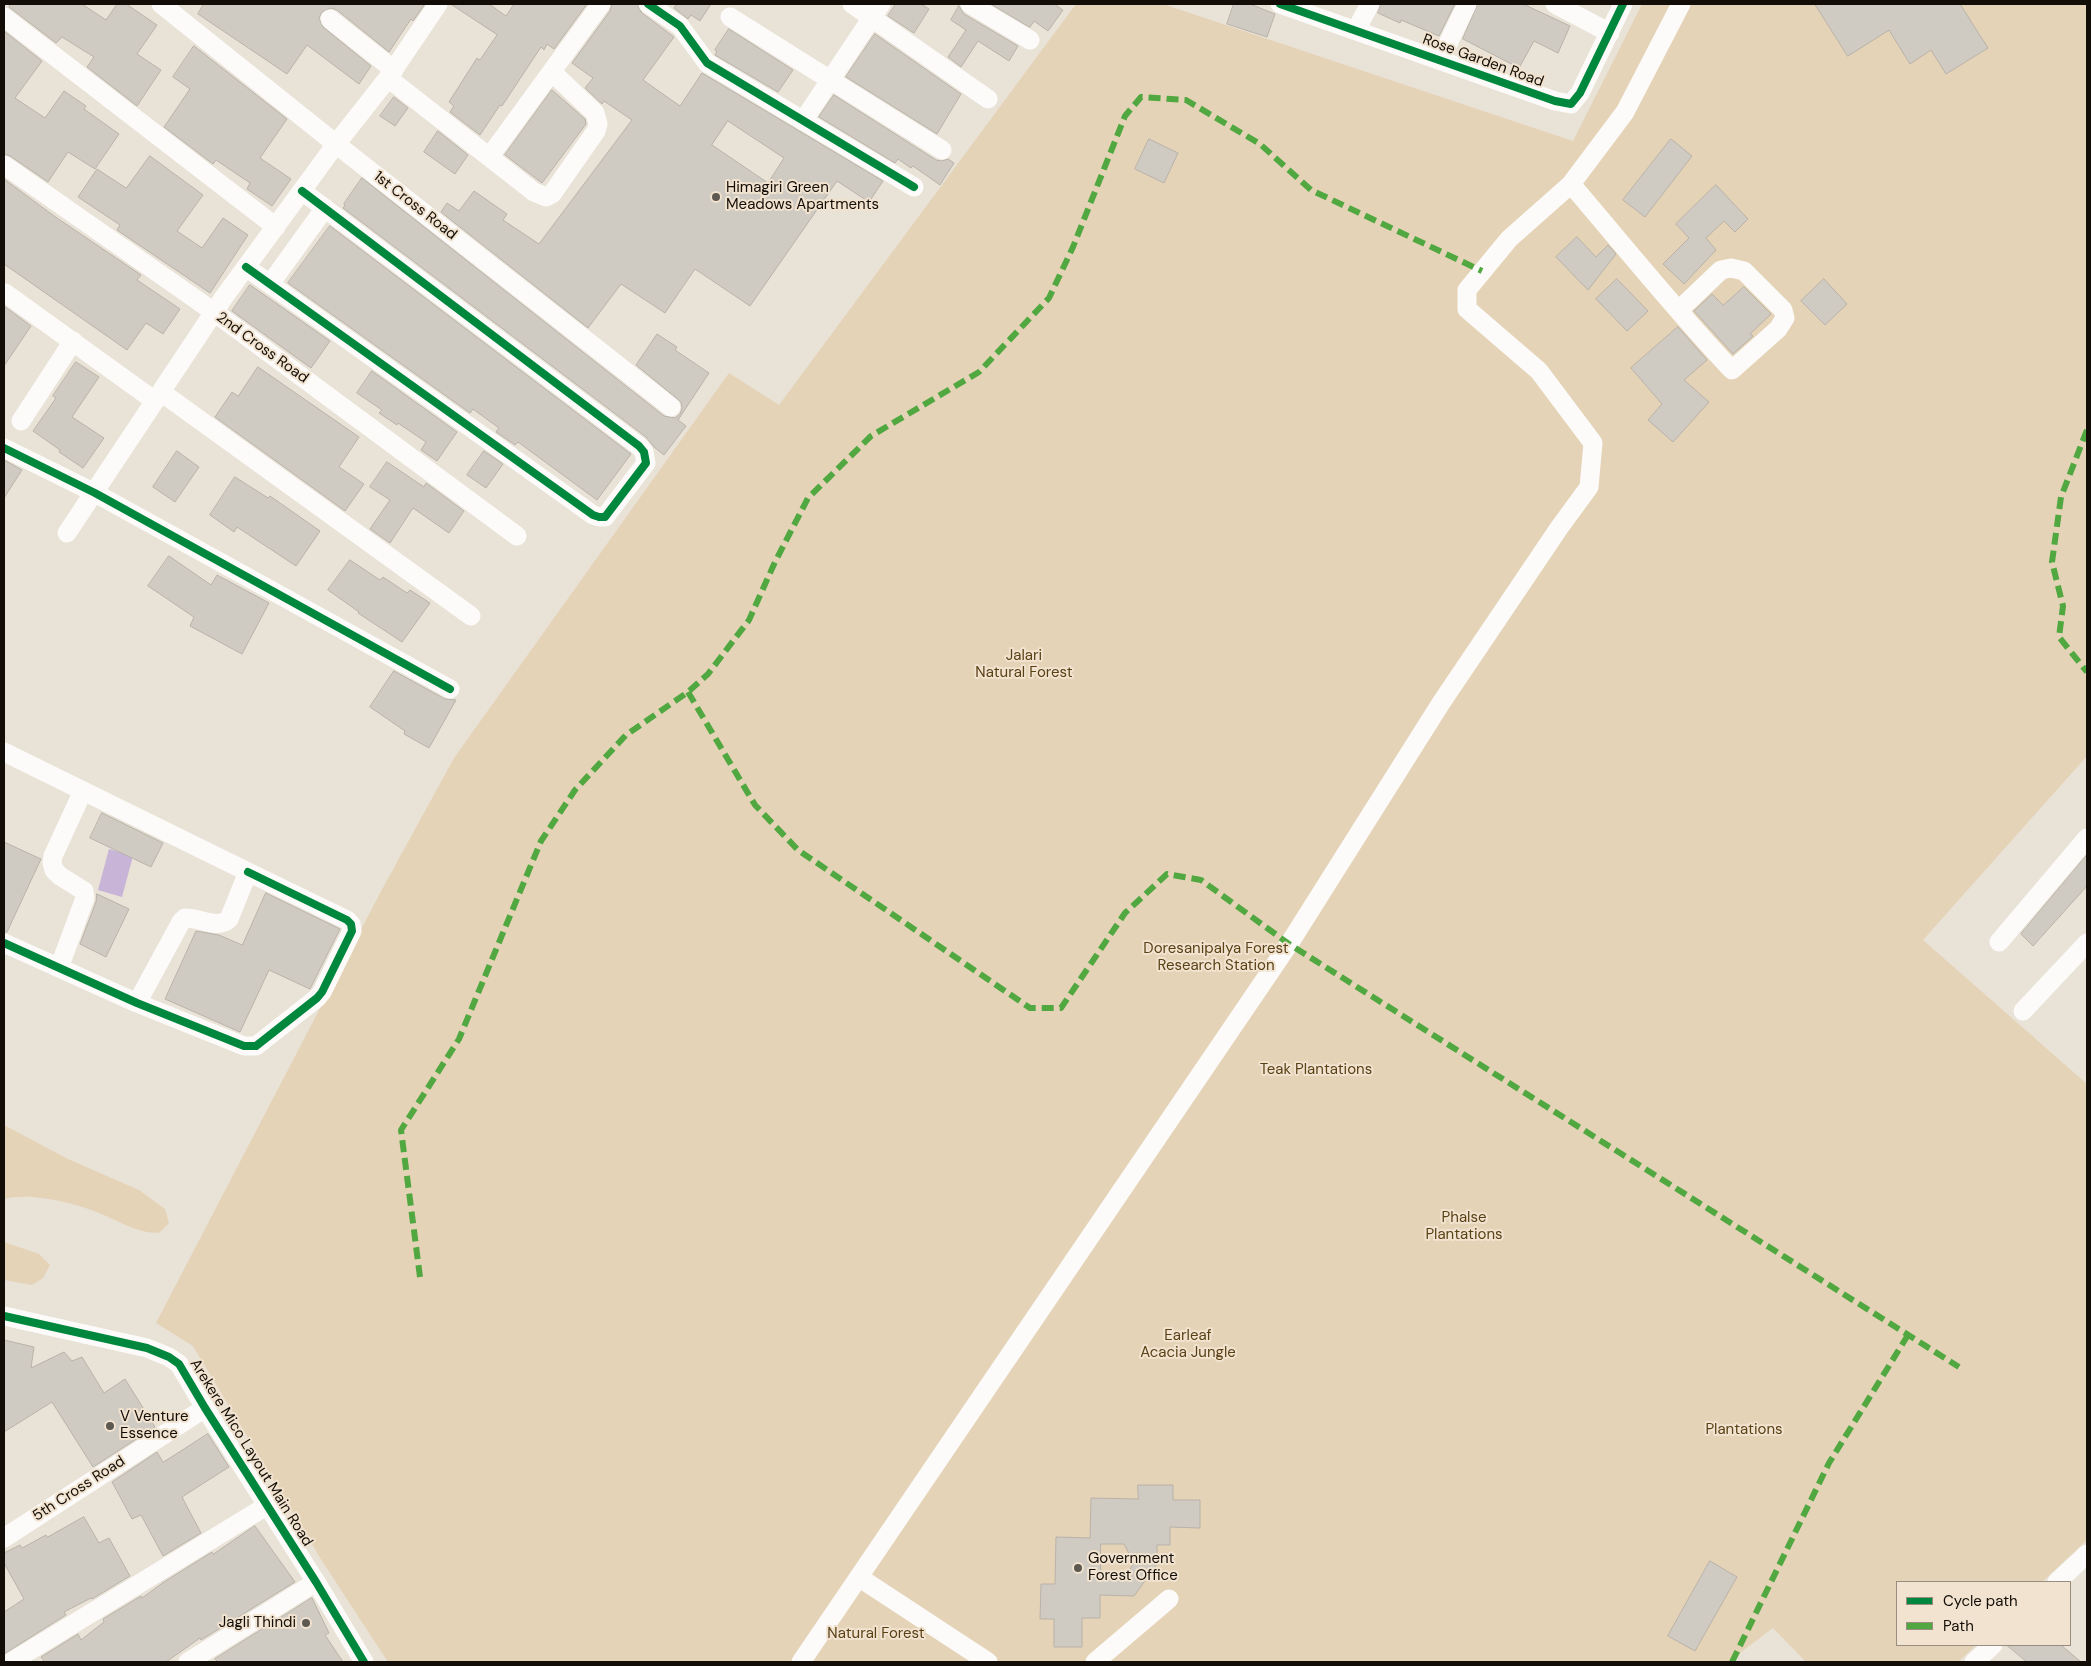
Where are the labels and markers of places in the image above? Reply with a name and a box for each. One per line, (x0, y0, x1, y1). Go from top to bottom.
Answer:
place label: Himagiri Green Meadows Apartments (726, 179, 879, 214)
marker: Himagiri Green Meadows Apartments (710, 191, 722, 203)
place label: V Venture Essence (120, 1408, 188, 1443)
marker: V Venture Essence (104, 1420, 116, 1432)
place label: Government Forest Office (1088, 1550, 1178, 1585)
marker: Government Forest Office (1072, 1562, 1084, 1574)
place label: Jagli Thindi (219, 1614, 296, 1632)
marker: Jagli Thindi (300, 1617, 312, 1629)

